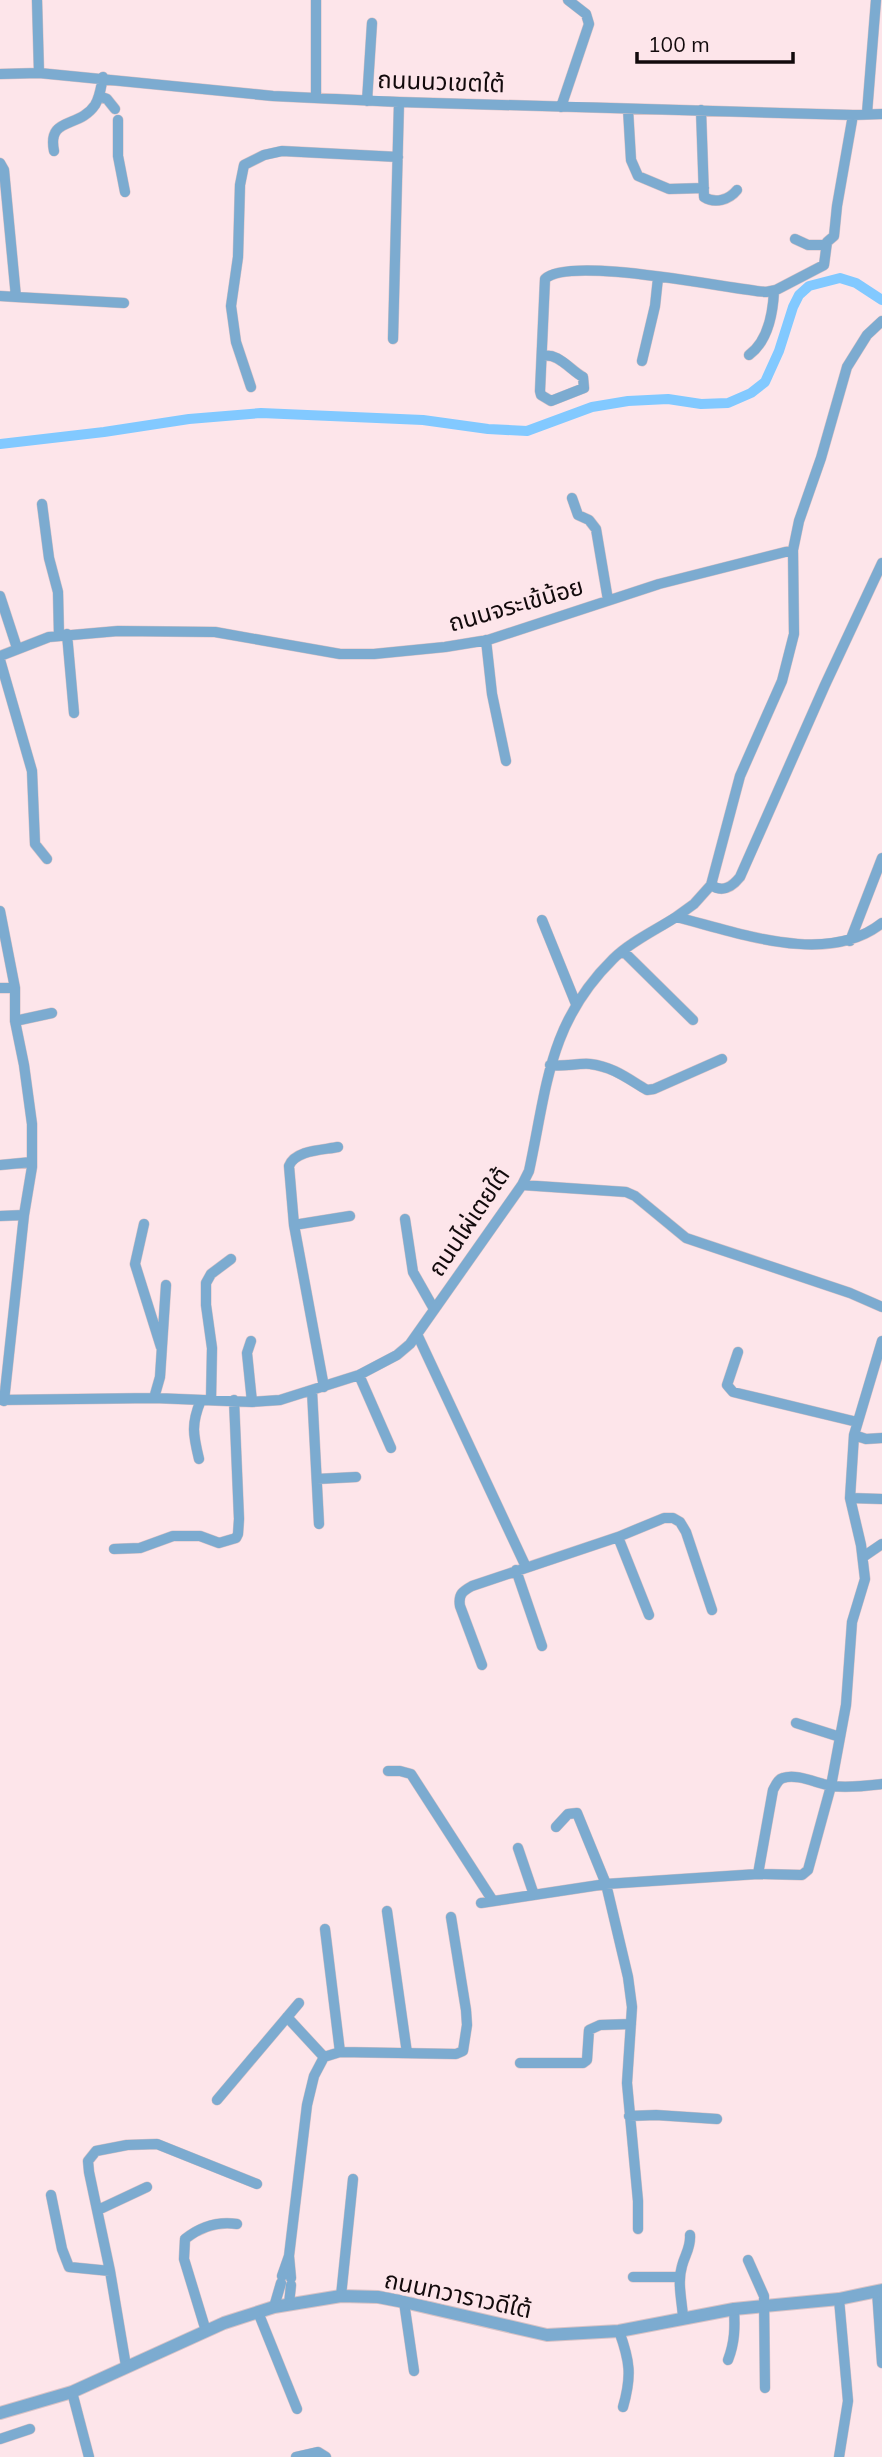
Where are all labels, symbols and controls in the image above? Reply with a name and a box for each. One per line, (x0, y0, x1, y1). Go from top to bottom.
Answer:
scale bar (637, 21, 793, 65)
text: 100 m (648, 31, 710, 57)
street label: ถนนนวเขตใต้ (377, 64, 505, 98)
street label: ถนนจระเข้น้อย (445, 570, 587, 638)
street label: ถนนไผ่เตยใต้ (421, 1161, 516, 1282)
street label: ถนนทวาราวดีใต้ (382, 2264, 535, 2324)

